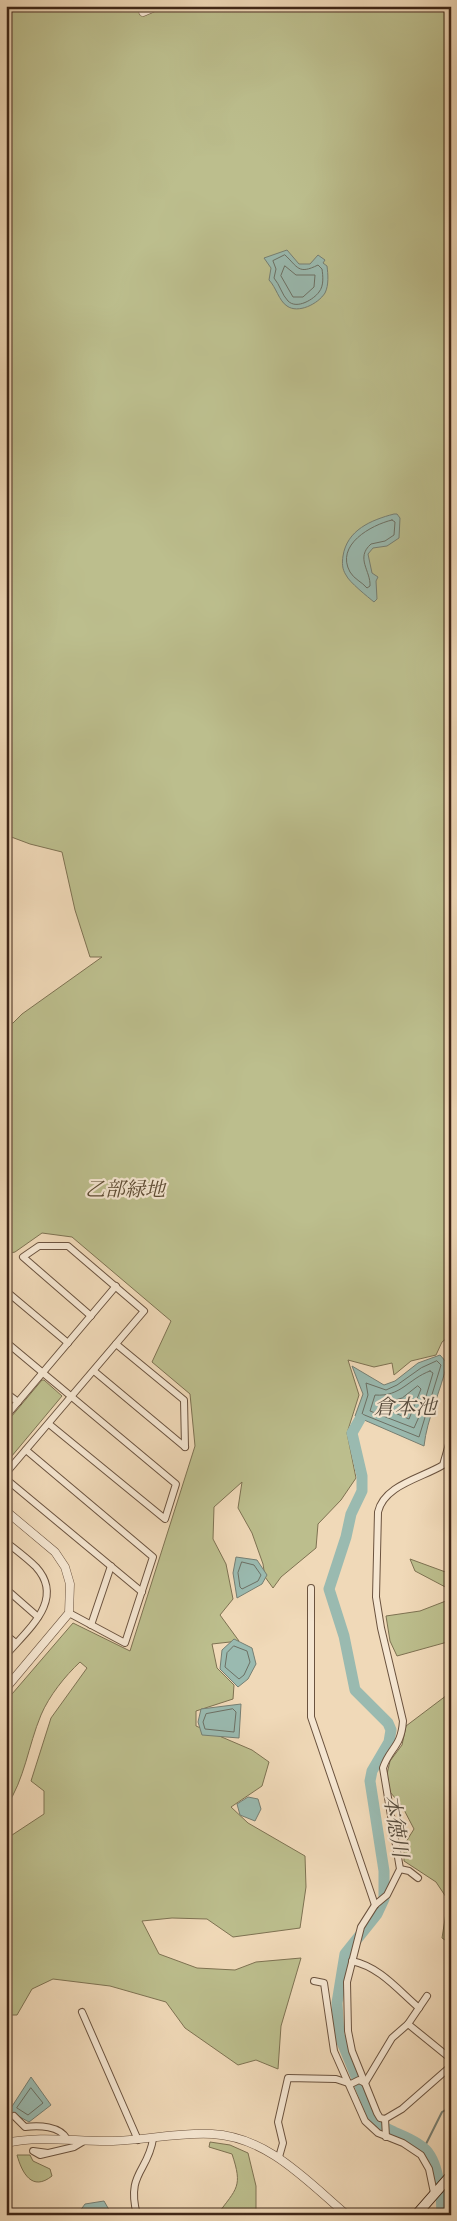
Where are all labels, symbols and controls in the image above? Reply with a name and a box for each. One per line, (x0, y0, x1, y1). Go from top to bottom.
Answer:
park label: 乙部緑地 (85, 1178, 167, 1203)
water label: 倉本池 (374, 1395, 438, 1421)
water label: 本徳川 (377, 1793, 413, 1861)

